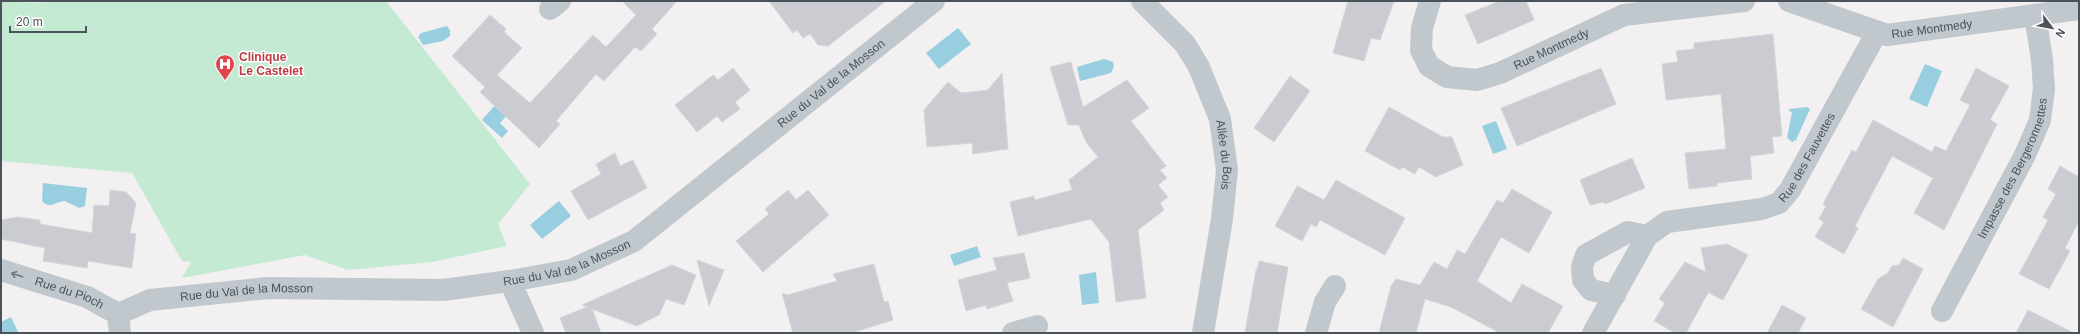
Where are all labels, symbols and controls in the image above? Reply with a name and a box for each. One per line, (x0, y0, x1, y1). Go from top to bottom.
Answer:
scale bar (10, 8, 86, 34)
north arrow (2032, 8, 2072, 48)
text: 20 m (16, 15, 43, 29)
street label: Rue Montmedy (1891, 17, 1973, 41)
street label: Rue Montmedy (1511, 25, 1591, 73)
text: N (2053, 27, 2068, 40)
street label: Rue du Val de la Mosson (775, 36, 888, 130)
place label: Clinique Le Castelet (239, 50, 303, 78)
hospital icon: Clinique Le Castelet (214, 53, 236, 81)
street label: Impasse des Bergeronnettes (1975, 97, 2050, 241)
street label: Rue des Fauvettes (1776, 110, 1838, 205)
street label: Allée du Bois (1213, 119, 1234, 190)
street label: Rue du Val de la Mosson (502, 237, 633, 289)
one-way arrow (11, 271, 24, 278)
street label: Rue du Pioch (33, 274, 106, 312)
street label: Rue du Val de la Mosson (179, 281, 313, 304)

